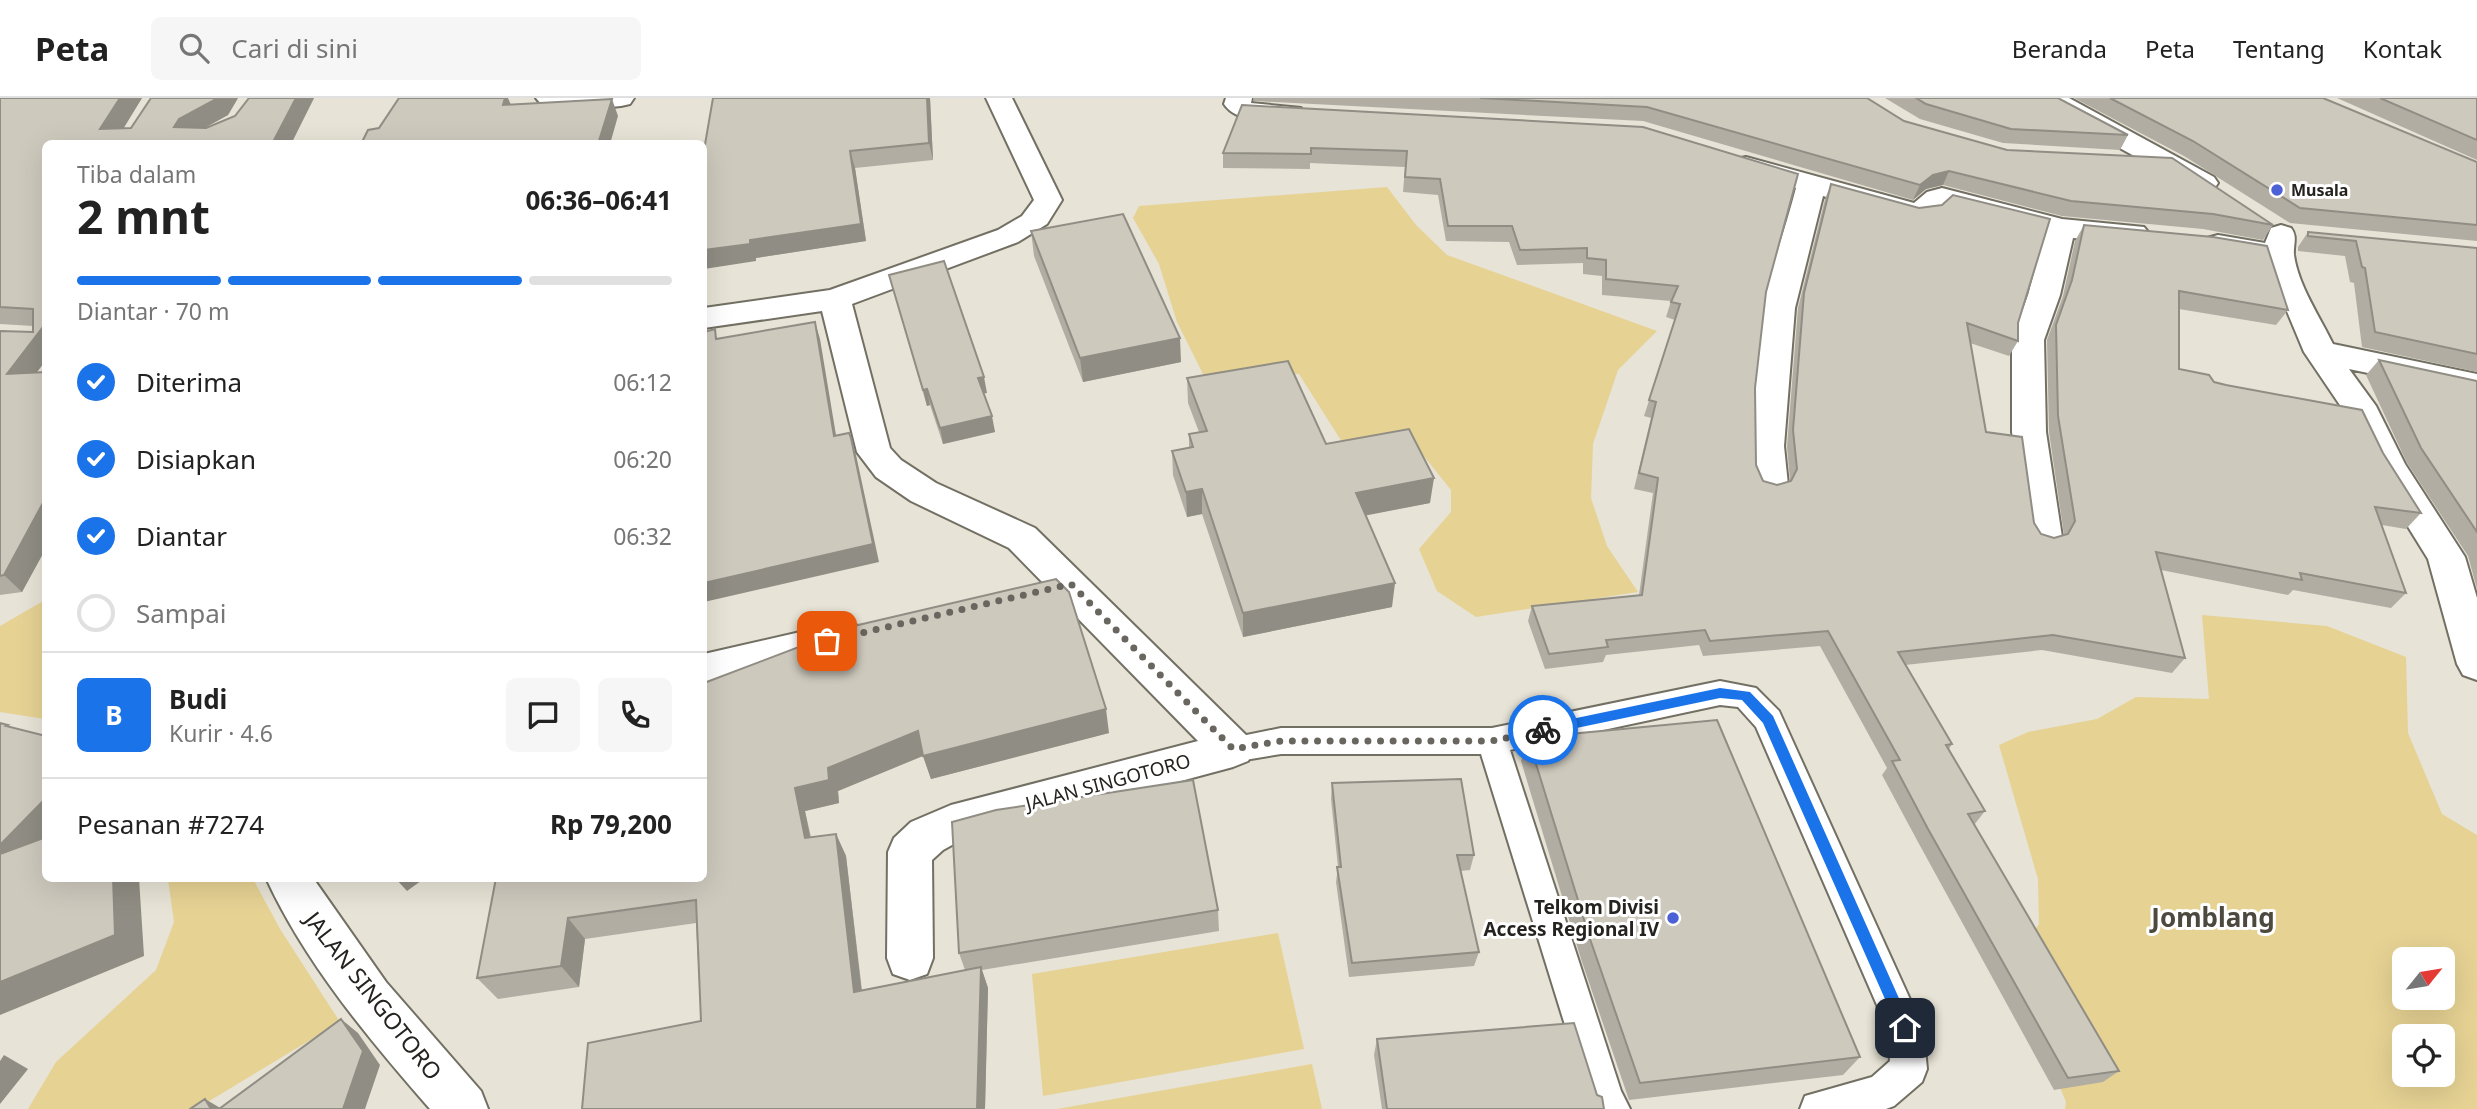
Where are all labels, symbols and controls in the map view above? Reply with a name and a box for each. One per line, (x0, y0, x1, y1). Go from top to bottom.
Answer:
search box (151, 17, 641, 80)
text: Peta (35, 26, 109, 71)
icon: search (175, 29, 213, 67)
text: Cari di sini (231, 30, 358, 66)
text: Beranda (2012, 32, 2107, 65)
text: Peta (2145, 32, 2195, 65)
text: Tentang (2233, 32, 2325, 65)
text: Kontak (2363, 32, 2442, 65)
text: Tiba dalam (77, 158, 196, 190)
place label: Musala (2291, 179, 2348, 201)
text: 06:36–06:41 (525, 182, 672, 218)
marker: Musala (2269, 182, 2285, 198)
text: 2 mnt (77, 185, 210, 247)
text: Diantar · 70 m (77, 295, 229, 327)
icon: check (77, 363, 115, 401)
text: Diterima (136, 364, 242, 400)
text: 06:12 (613, 366, 672, 398)
icon: check (77, 440, 115, 478)
text: Disiapkan (136, 441, 256, 477)
text: 06:20 (613, 443, 672, 475)
icon: check (77, 517, 115, 555)
text: Diantar (136, 518, 227, 554)
text: 06:32 (613, 520, 672, 552)
text: Sampai (136, 595, 226, 631)
pin (797, 611, 857, 671)
icon: bag (808, 622, 846, 660)
button: chat (506, 678, 580, 752)
button: phone (598, 678, 672, 752)
text: Budi (169, 681, 227, 717)
courier (1508, 695, 1578, 765)
text: B (105, 697, 123, 733)
icon: bike (1524, 711, 1562, 749)
text: Kurir · 4.6 (169, 717, 273, 749)
street label: JALAN SINGOTORO (1021, 747, 1193, 817)
text: Pesanan #7274 (77, 806, 264, 842)
text: Rp 79,200 (550, 806, 672, 842)
place label: Telkom Divisi Access Regional IV (1483, 894, 1660, 942)
district label: Jomblang (2149, 899, 2275, 935)
street label: JALAN SINGOTORO (297, 903, 450, 1086)
marker: Telkom Divisi Access Regional IV (1665, 910, 1681, 926)
north arrow (2392, 947, 2455, 1010)
map controls (2392, 947, 2455, 1087)
pin (1875, 998, 1935, 1058)
icon: home (1886, 1009, 1924, 1047)
button: locate (2392, 1024, 2455, 1087)

